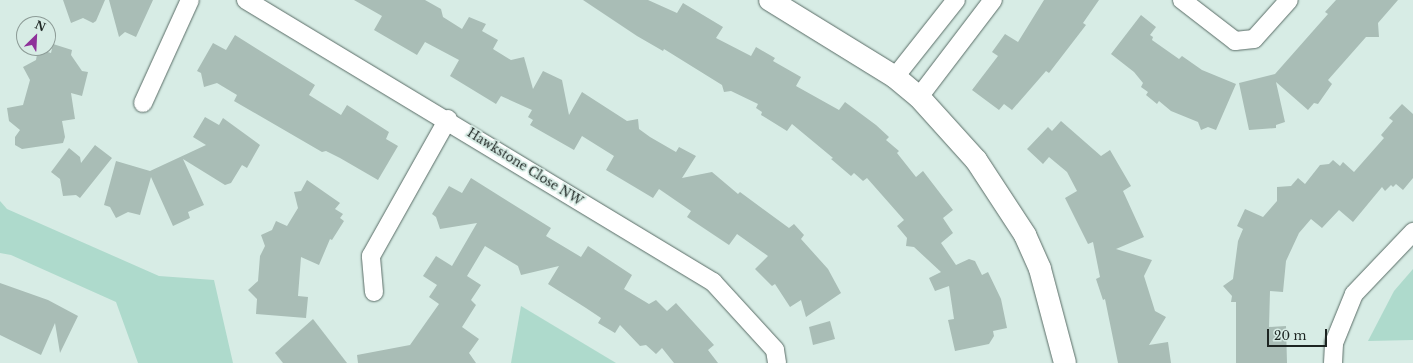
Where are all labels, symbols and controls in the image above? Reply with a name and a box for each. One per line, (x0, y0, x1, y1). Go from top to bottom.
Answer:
north arrow (16, 16, 56, 56)
text: N (33, 17, 48, 34)
street label: Hawkstone Close NW (465, 126, 585, 208)
scale bar (1269, 321, 1329, 347)
text: 20 m (1274, 328, 1306, 343)

